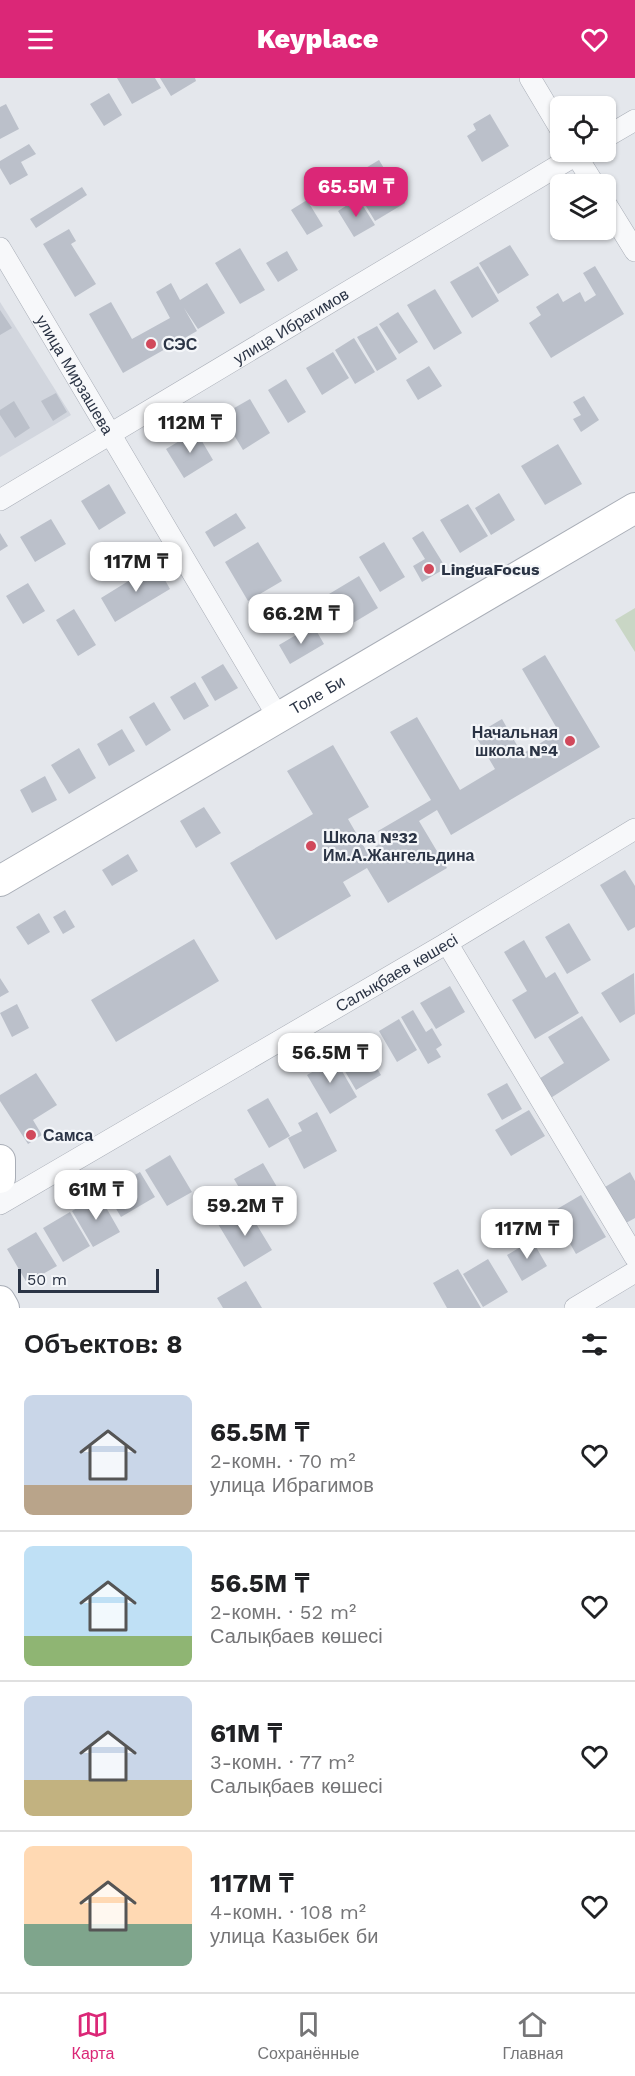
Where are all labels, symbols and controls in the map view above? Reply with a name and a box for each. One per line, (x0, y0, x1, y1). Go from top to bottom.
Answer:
icon: menu (24, 23, 57, 56)
text: Keyplace (257, 23, 378, 55)
icon: heart (578, 23, 611, 56)
map controls (550, 96, 616, 240)
button: locate (550, 96, 616, 162)
pin: 65.5M ₸ (301, 167, 411, 218)
text: 65.5M ₸ (318, 174, 394, 198)
button: layers (550, 174, 616, 240)
street label: улица Ибрагимов (230, 284, 352, 368)
street label: улица Мирзашева (32, 311, 117, 438)
place label: СЭС (163, 335, 198, 354)
marker: СЭС (144, 337, 158, 351)
pin: 112M ₸ (141, 403, 239, 454)
text: 112M ₸ (158, 410, 222, 434)
pin: 117M ₸ (87, 542, 185, 593)
text: 117M ₸ (104, 549, 168, 573)
place label: LinguaFocus (441, 560, 540, 579)
marker: LinguaFocus (422, 562, 436, 576)
pin: 66.2M ₸ (246, 594, 356, 645)
text: 66.2M ₸ (262, 601, 340, 625)
street label: Толе Би (287, 672, 348, 718)
place label: Начальная школа №4 (472, 723, 558, 760)
marker: Начальная школа №4 (563, 734, 577, 748)
place label: Школа №32 Им.А.Жангельдина (323, 828, 475, 865)
marker: Школа №32 Им.А.Жангельдина (304, 839, 318, 853)
street label: Салықбаев көшесі (332, 930, 461, 1016)
pin: 56.5M ₸ (275, 1033, 385, 1084)
text: 56.5M ₸ (292, 1040, 368, 1064)
place label: Самса (43, 1126, 93, 1145)
marker: Самса (24, 1128, 38, 1142)
pin: 61M ₸ (54, 1170, 138, 1221)
text: 61M ₸ (68, 1177, 124, 1201)
pin: 59.2M ₸ (190, 1186, 300, 1237)
text: 59.2M ₸ (207, 1193, 283, 1217)
pin: 117M ₸ (478, 1209, 576, 1260)
text: 117M ₸ (495, 1216, 559, 1240)
scale bar (18, 1266, 159, 1294)
text: 50 m (27, 1270, 67, 1289)
icon: filters (578, 1328, 611, 1361)
text: Объектов: 8 (24, 1329, 183, 1359)
text: 65.5M ₸ (210, 1417, 309, 1447)
icon: home (72, 1419, 144, 1491)
icon: heart (578, 1439, 611, 1472)
text: 2-комн. · 70 m² (210, 1449, 355, 1473)
text: улица Ибрагимов (210, 1473, 374, 1497)
text: 56.5M ₸ (210, 1568, 309, 1598)
icon: home (72, 1570, 144, 1642)
icon: heart (578, 1590, 611, 1623)
text: 2-комн. · 52 m² (210, 1600, 356, 1624)
text: Салықбаев көшесі (210, 1624, 383, 1648)
text: 61M ₸ (210, 1718, 282, 1748)
icon: home (72, 1720, 144, 1792)
icon: heart (578, 1740, 611, 1773)
text: 3-комн. · 77 m² (210, 1750, 354, 1774)
text: Салықбаев көшесі (210, 1774, 383, 1798)
text: 117M ₸ (210, 1868, 294, 1898)
icon: home (72, 1870, 144, 1942)
icon: heart (578, 1890, 611, 1923)
text: 4-комн. · 108 m² (210, 1900, 366, 1924)
text: улица Казыбек би (210, 1924, 378, 1948)
tab: Карта (72, 2008, 114, 2063)
tab: Сохранённые (258, 2008, 359, 2063)
tab: Главная (503, 2008, 563, 2063)

